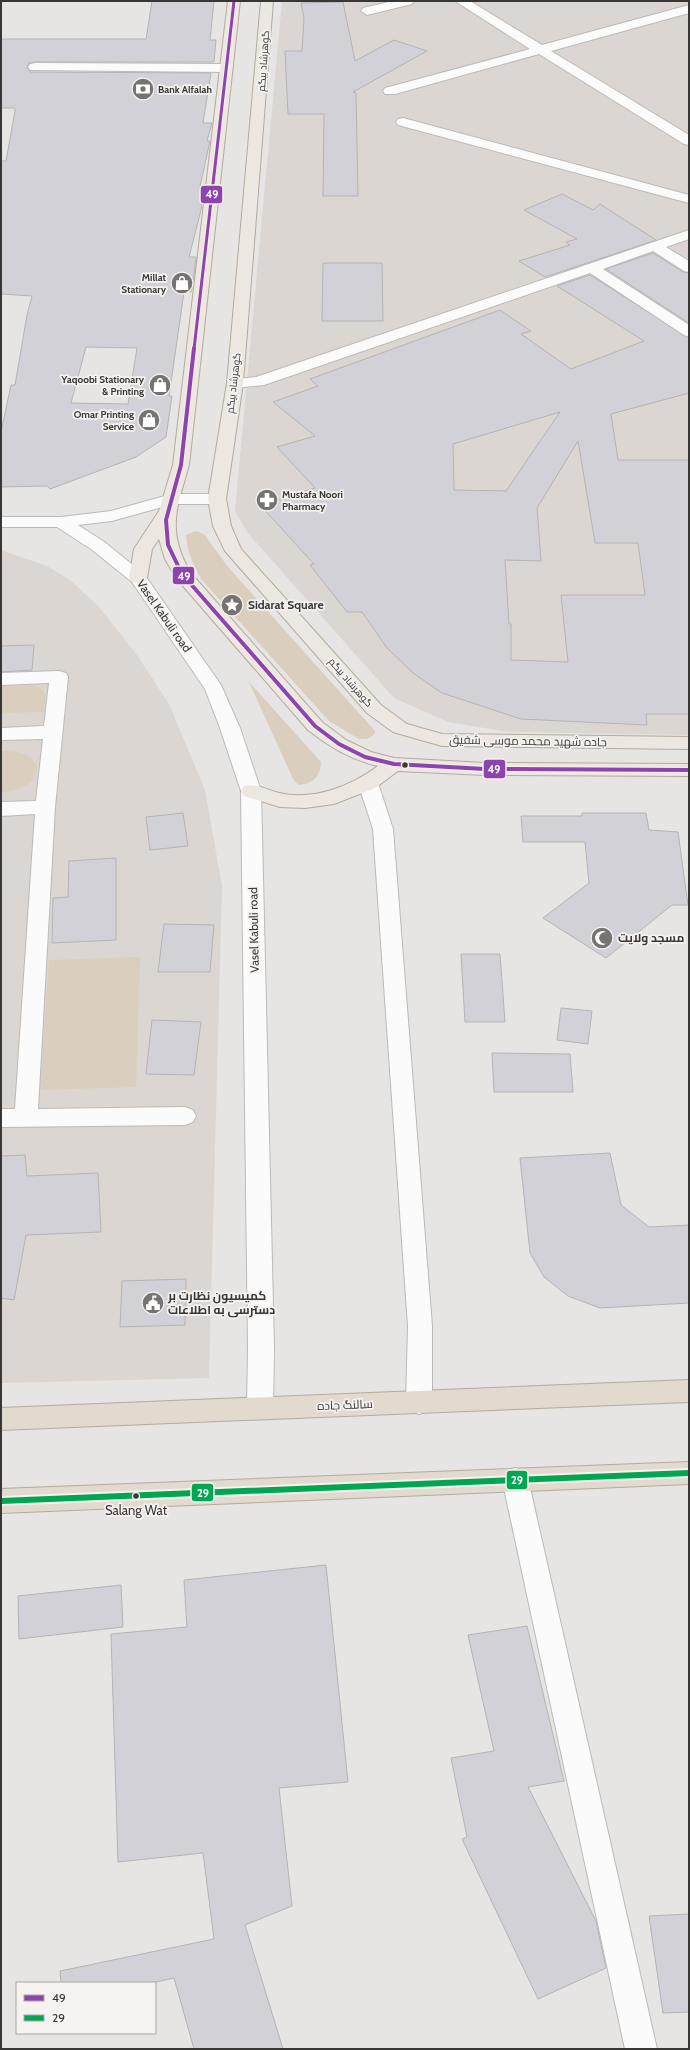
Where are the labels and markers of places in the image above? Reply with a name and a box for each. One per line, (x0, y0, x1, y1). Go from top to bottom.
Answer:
bank icon: Bank Alfalah (130, 76, 156, 102)
place label: Bank Alfalah (158, 83, 212, 96)
shop icon: Millat Stationary (169, 270, 195, 296)
place label: Millat Stationary (121, 271, 167, 296)
shop icon: Yaqoobi Stationary & Printing (147, 372, 173, 398)
place label: Yaqoobi Stationary & Printing (60, 373, 145, 398)
shop icon: Omar Printing Service (136, 407, 162, 433)
place label: Omar Printing Service (74, 408, 134, 433)
pharmacy icon: Mustafa Noori Pharmacy (254, 487, 280, 513)
place label: Mustafa Noori Pharmacy (282, 488, 343, 513)
place icon: Sidarat Square (219, 592, 245, 618)
place label: Sidarat Square (248, 597, 324, 612)
unlabelled marker (400, 760, 410, 770)
mosque icon: مسجد ولایت (589, 925, 615, 951)
place label: مسجد ولایت (618, 930, 684, 946)
place label: کمیسیون نظارت بر دسترسی به اطلاعات (167, 1288, 275, 1318)
public building icon: کمیسیون نظارت بر دسترسی به اطلاعات (140, 1290, 166, 1316)
marker: Salang Wat (131, 1491, 141, 1501)
place label: Salang Wat (105, 1502, 168, 1518)

